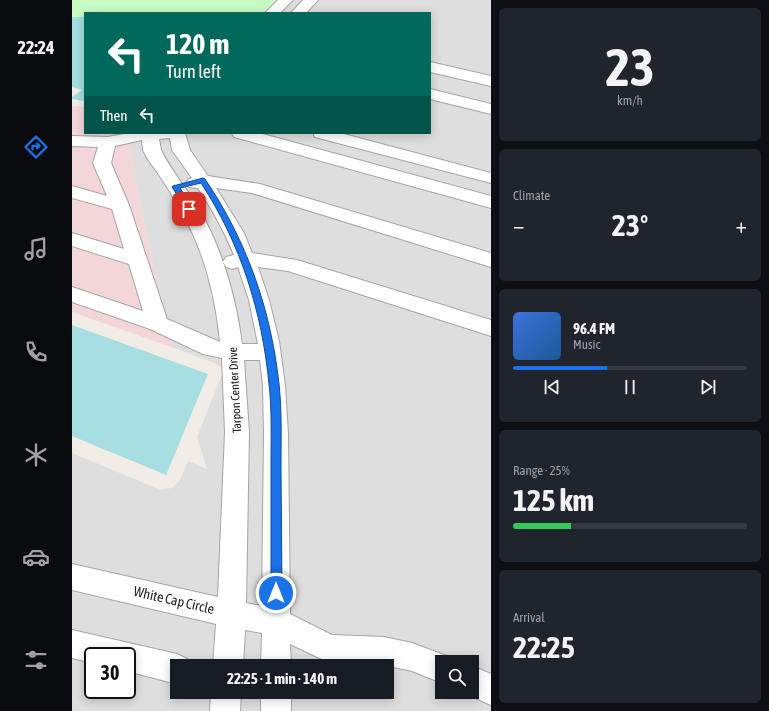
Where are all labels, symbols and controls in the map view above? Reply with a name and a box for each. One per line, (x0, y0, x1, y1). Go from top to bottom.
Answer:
icon: left (100, 28, 152, 80)
text: 120 m (166, 28, 229, 60)
text: 22:24 (17, 37, 55, 58)
text: 23 (606, 37, 654, 97)
text: Turn left (166, 61, 221, 82)
text: km/h (617, 93, 643, 108)
icon: left (136, 104, 158, 126)
text: Then (100, 107, 128, 124)
icon: directions (22, 133, 50, 161)
text: Climate (513, 188, 550, 203)
pin (172, 192, 206, 226)
icon: arrive (178, 198, 200, 220)
text: 23° (612, 208, 648, 242)
text: − (513, 212, 524, 238)
text: + (736, 212, 747, 238)
icon: music (22, 235, 50, 263)
text: 96.4 FM (573, 320, 615, 337)
text: Music (573, 337, 600, 352)
icon: phone (22, 338, 50, 366)
street label: Tarpon Center Drive (226, 347, 244, 433)
icon: previous (541, 376, 563, 398)
icon: pause (619, 376, 641, 398)
icon: next (697, 376, 719, 398)
icon: climate (22, 441, 50, 469)
text: Range · 25% (513, 463, 570, 478)
text: 125 km (513, 483, 594, 517)
icon: car (22, 543, 50, 571)
position arrow (255, 572, 297, 614)
street label: White Cap Circle (132, 583, 216, 617)
text: Arrival (513, 610, 545, 625)
text: 22:25 (513, 630, 575, 664)
icon: filters (22, 646, 50, 674)
speed limit sign: 30 (84, 647, 136, 699)
map controls (435, 655, 479, 699)
button: search (435, 655, 479, 699)
text: 22:25 · 1 min · 140 m (227, 670, 337, 687)

